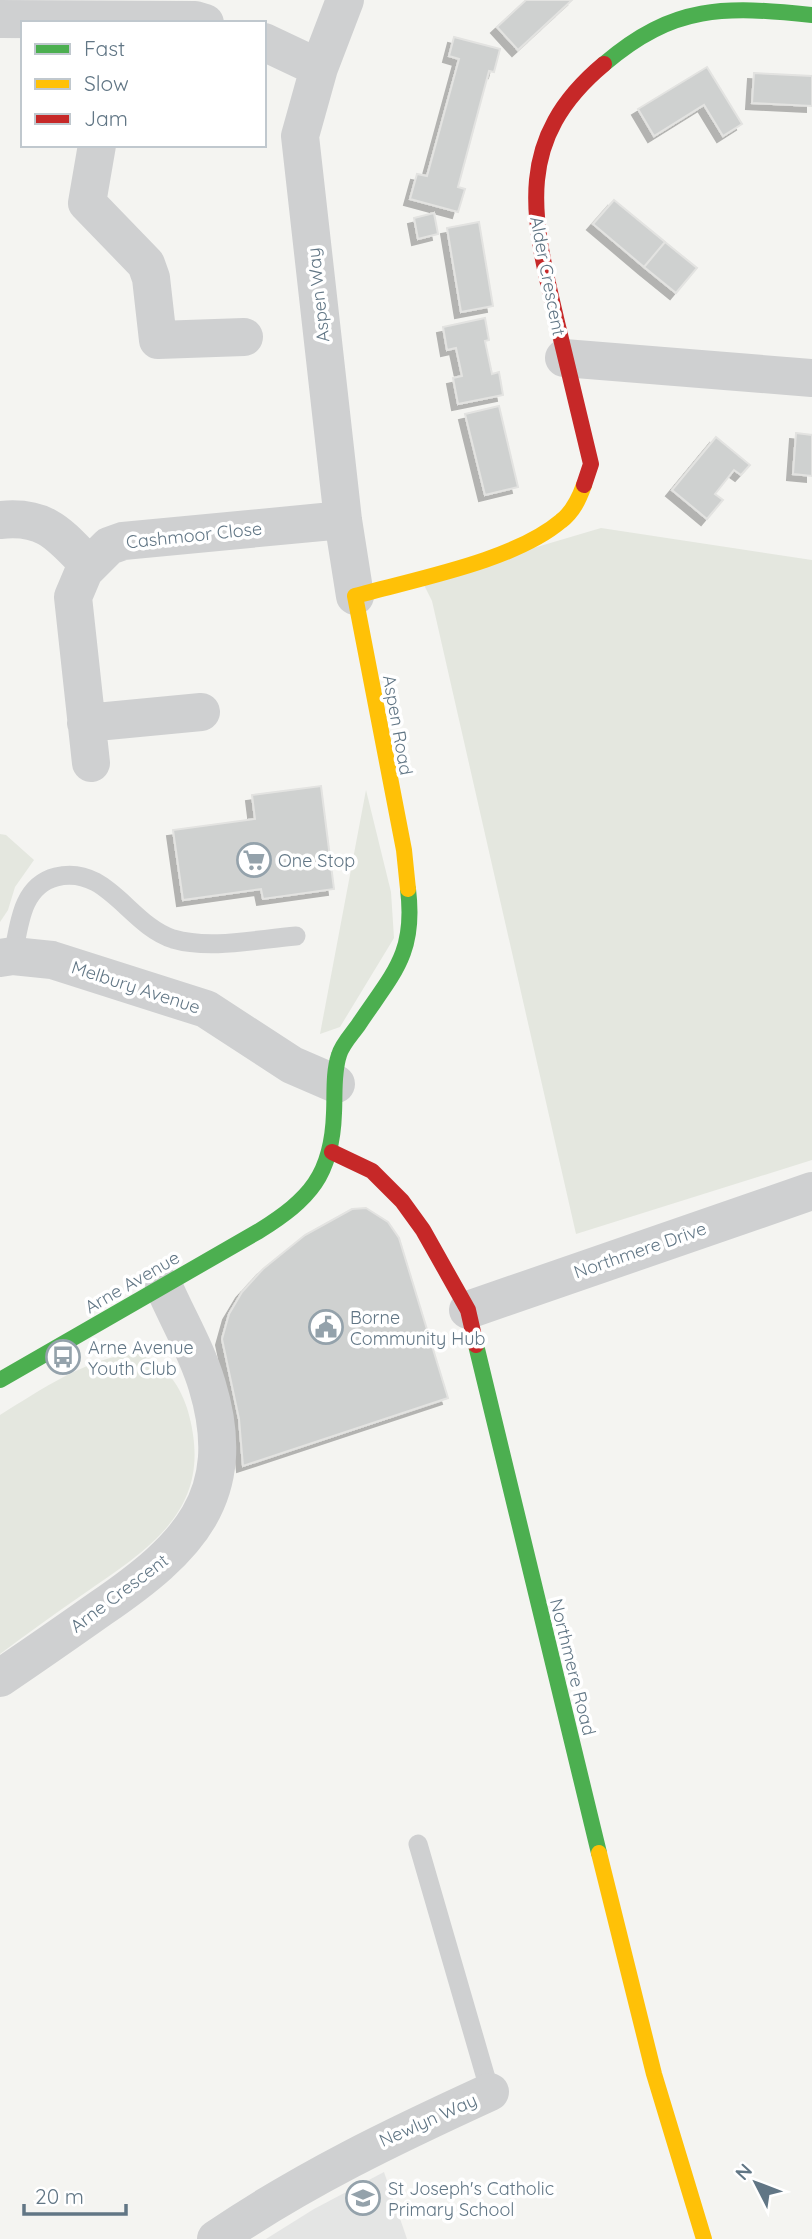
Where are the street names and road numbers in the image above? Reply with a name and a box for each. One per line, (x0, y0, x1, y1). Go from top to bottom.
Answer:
street label: Alder Crescent (525, 214, 571, 338)
street label: Aspen Way (302, 247, 334, 343)
street label: Cashmoor Close (125, 516, 263, 554)
street label: Aspen Road (378, 673, 418, 777)
street label: Melbury Avenue (69, 955, 203, 1019)
street label: Northmere Drive (571, 1217, 709, 1283)
street label: Arne Avenue (81, 1246, 183, 1318)
street label: Arne Crescent (65, 1549, 173, 1637)
street label: Northmere Road (545, 1596, 601, 1738)
street label: Newlyn Way (376, 2088, 480, 2152)

